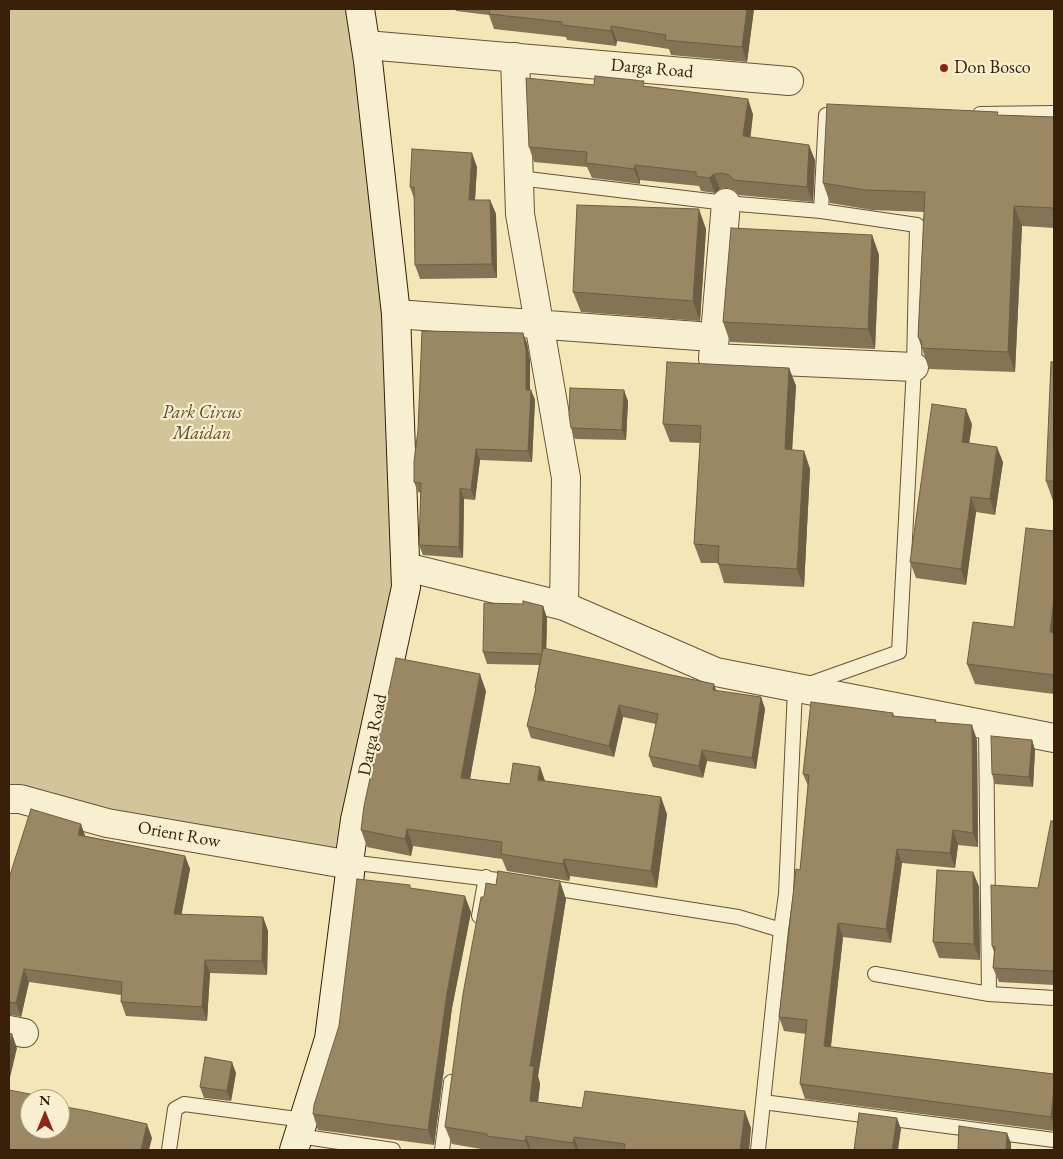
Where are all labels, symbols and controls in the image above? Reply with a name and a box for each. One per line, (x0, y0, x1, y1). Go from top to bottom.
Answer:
street label: Darga Road (610, 55, 694, 83)
place label: Don Bosco (954, 57, 1031, 79)
marker: Don Bosco (938, 62, 950, 74)
park label: Park Circus Maidan (162, 402, 242, 444)
street label: Darga Road (354, 692, 392, 778)
street label: Orient Row (136, 817, 222, 853)
north arrow (20, 1089, 70, 1139)
text: N (39, 1091, 51, 1109)

